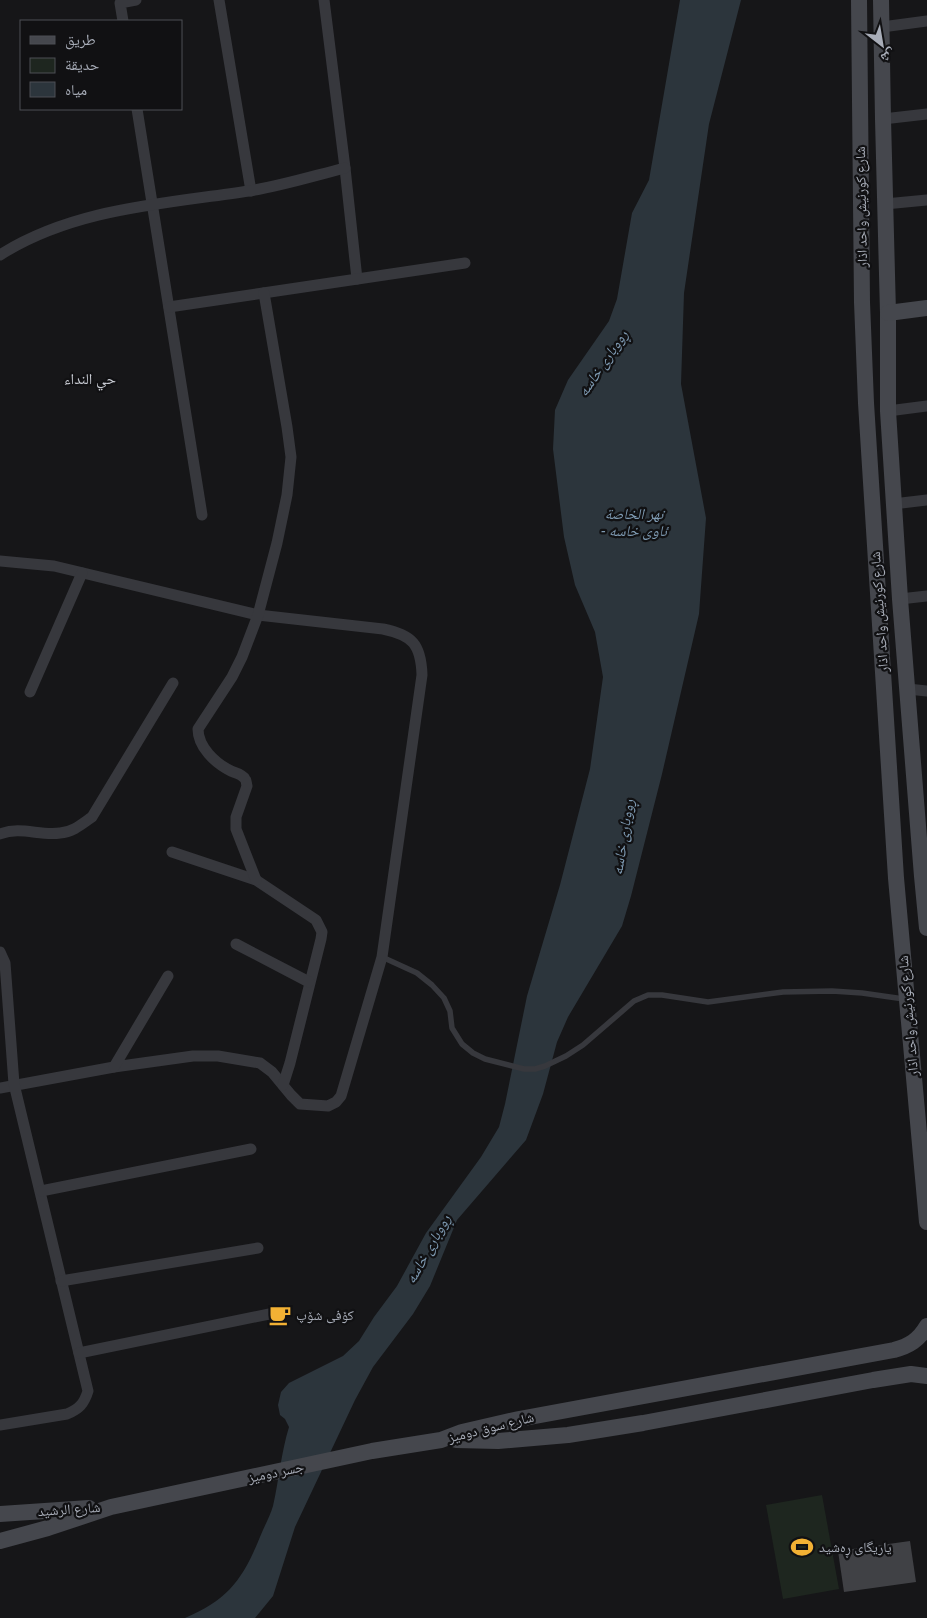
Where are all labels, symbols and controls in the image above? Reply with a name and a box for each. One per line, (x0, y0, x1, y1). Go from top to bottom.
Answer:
legend (20, 20, 182, 110)
north arrow (857, 20, 907, 70)
text: طريق (65, 31, 96, 50)
text: ش (878, 45, 899, 67)
text: حديقة (65, 56, 100, 74)
text: مياه (65, 81, 87, 99)
street label: شارع كورنيش واحد اذار (852, 146, 872, 269)
water label: ڕووباری خاسە (574, 326, 635, 402)
district label: حي النداء (64, 370, 116, 391)
water label: نهر الخاصة - ئاوی خاسە (601, 505, 670, 540)
street label: شارع كورنيش واحد اذار (867, 551, 893, 674)
water label: ڕووباری خاسە (608, 798, 641, 877)
street label: شارع كورنيش واحد اذار (895, 955, 923, 1078)
water label: ڕووباری خاسە (402, 1211, 457, 1288)
cafe icon: کۆفی شۆپ (267, 1302, 293, 1328)
place label: کۆفی شۆپ (296, 1307, 354, 1324)
street label: شارع سوق دوميز (445, 1409, 536, 1448)
street label: جسر دوميز (246, 1458, 306, 1487)
street label: شارع الرشيد (37, 1499, 101, 1521)
sports icon: یاریگای ڕەشید (789, 1534, 815, 1560)
place label: یاریگای ڕەشید (819, 1539, 892, 1559)

